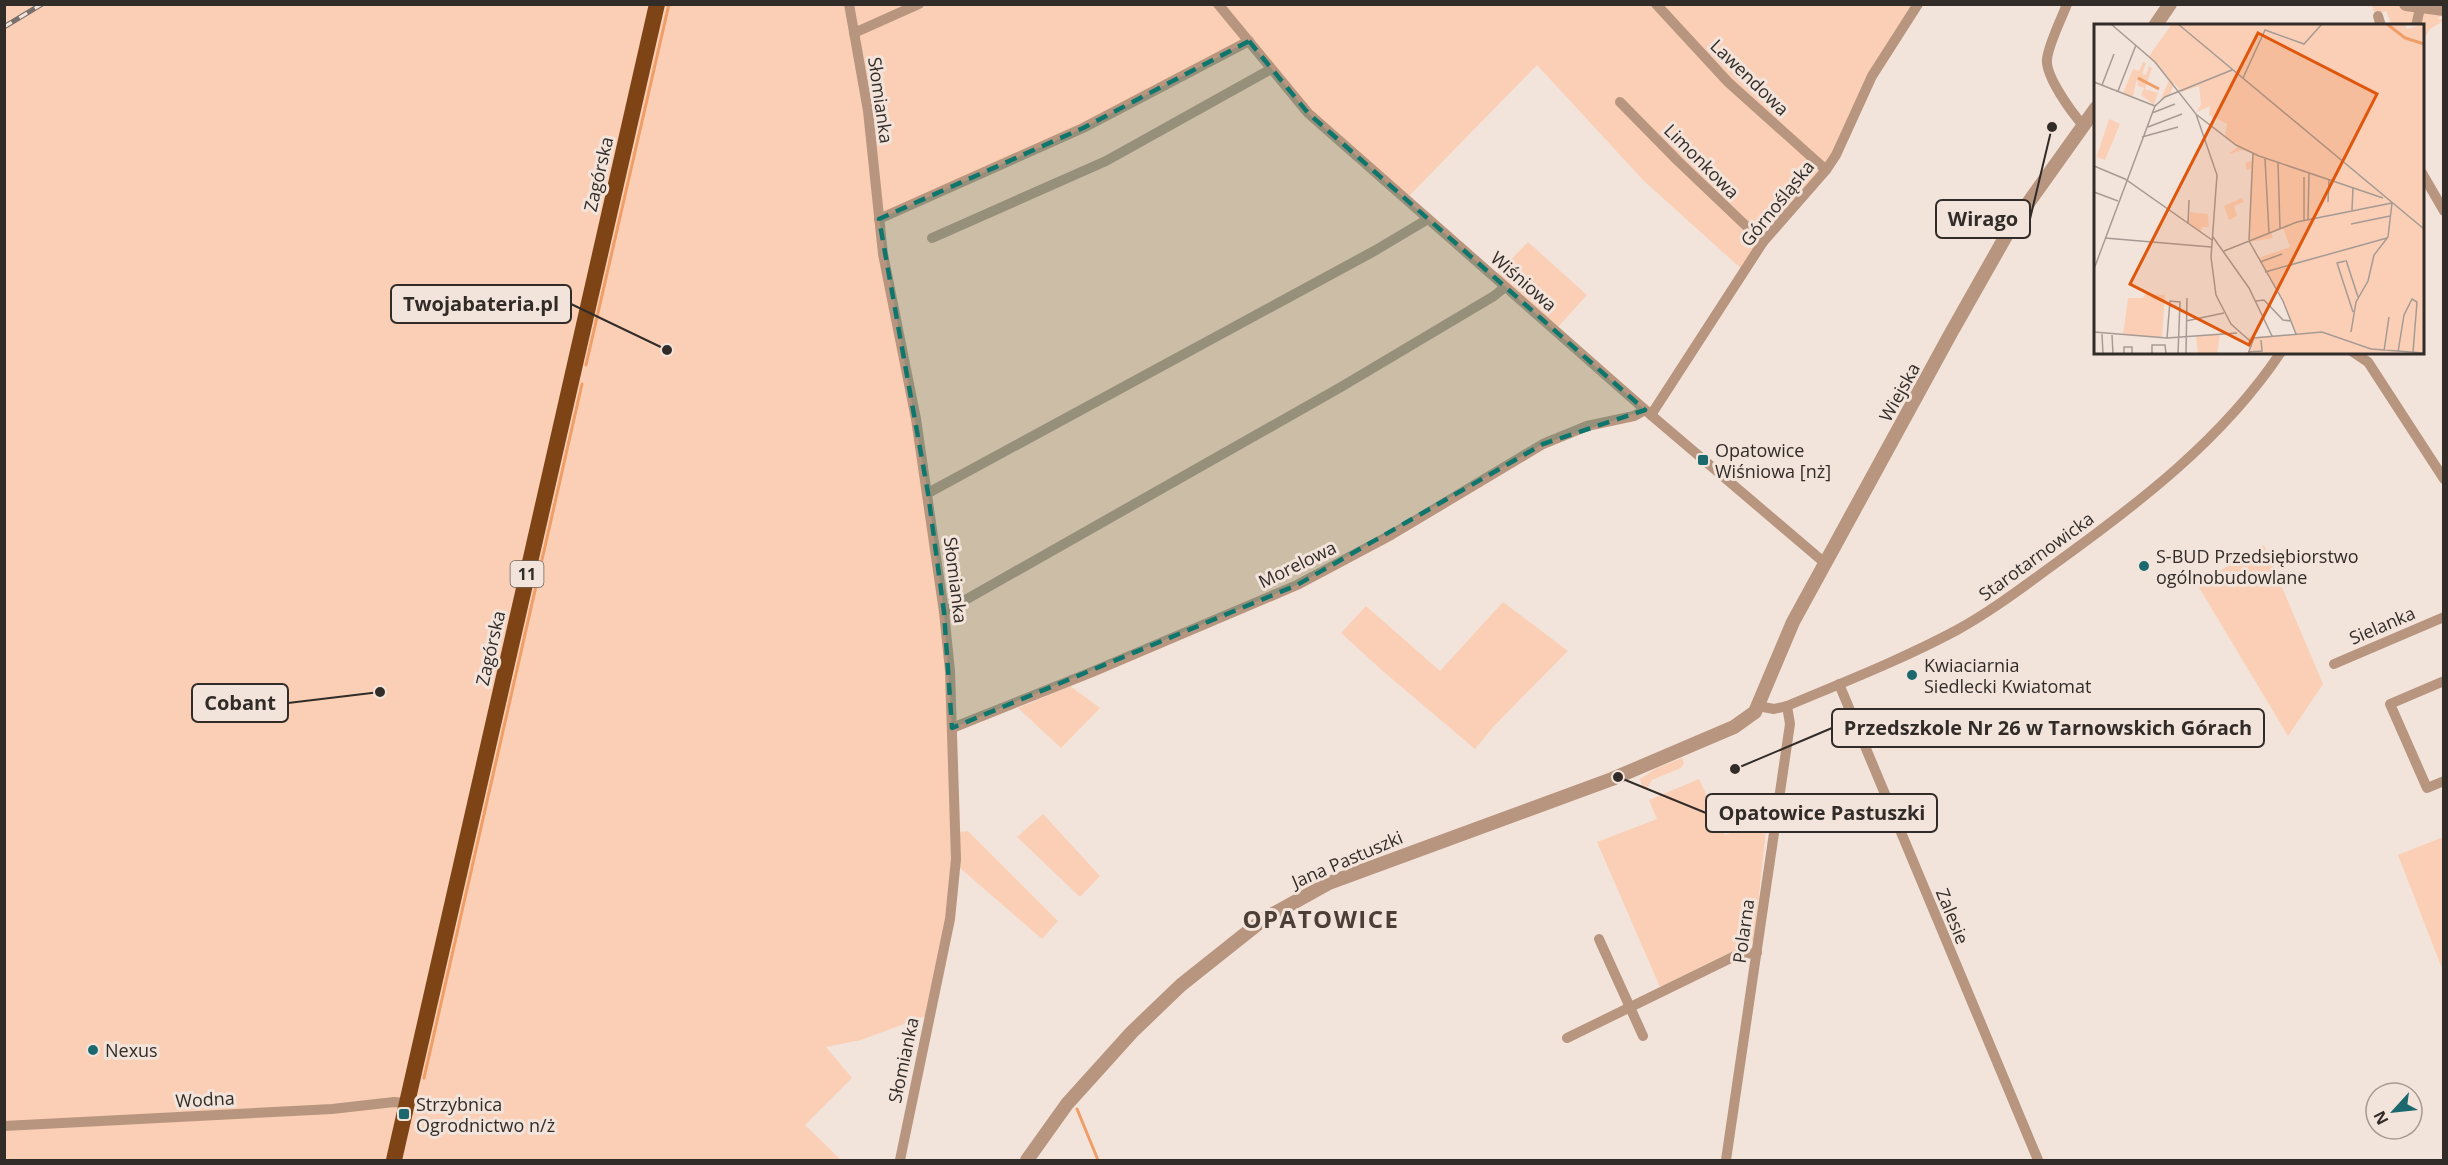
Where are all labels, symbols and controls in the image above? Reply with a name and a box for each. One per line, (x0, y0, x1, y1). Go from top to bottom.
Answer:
inset map (2094, 24, 2424, 354)
street label: Lawendowa (1706, 34, 1794, 120)
street label: Słomianka (863, 55, 899, 145)
street label: Limonkowa (1659, 118, 1745, 204)
street label: Zagórska (578, 134, 618, 214)
street label: Górnośląska (1735, 155, 1819, 251)
callout: Wirago (1936, 200, 2030, 238)
text: Wirago (1948, 205, 2018, 232)
street label: Wiśniowa (1486, 246, 1562, 316)
callout: Twojabateria.pl (391, 285, 571, 323)
text: Twojabateria.pl (403, 290, 559, 317)
street label: Wiejska (1873, 358, 1925, 426)
place label: Opatowice Wiśniowa [nż] (1715, 438, 1831, 483)
marker: Opatowice Wiśniowa [nż] (1696, 453, 1710, 467)
street label: Starotarnowicka (1974, 506, 2098, 606)
street label: Słomianka (939, 535, 973, 625)
street label: Morelowa (1254, 535, 1340, 593)
place label: S-BUD Przedsiębiorstwo ogólnobudowlane (2156, 544, 2359, 589)
marker: S-BUD Przedsiębiorstwo ogólnobudowlane (2137, 559, 2151, 573)
road number: 11 (510, 561, 544, 587)
street label: Sielanka (2345, 600, 2419, 650)
street label: Zagórska (470, 608, 510, 688)
place label: Kwiaciarnia Siedlecki Kwiatomat (1924, 653, 2091, 698)
marker: Kwiaciarnia Siedlecki Kwiatomat (1905, 668, 1919, 682)
callout: Cobant (192, 684, 288, 722)
text: Cobant (204, 689, 276, 716)
callout: Przedszkole Nr 26 w Tarnowskich Górach (1832, 709, 2264, 747)
text: Przedszkole Nr 26 w Tarnowskich Górach (1844, 714, 2252, 741)
callout: Opatowice Pastuszki (1706, 794, 1937, 832)
text: Opatowice Pastuszki (1719, 799, 1925, 826)
street label: Jana Pastuszki (1286, 825, 1406, 894)
street label: Zalesie (1931, 885, 1975, 947)
street label: Polarna (1727, 897, 1759, 965)
district label: OPATOWICE (1242, 902, 1400, 935)
street label: Słomianka (882, 1015, 924, 1105)
place label: Nexus (105, 1038, 158, 1062)
marker: Nexus (86, 1043, 100, 1057)
north arrow (2364, 1081, 2424, 1141)
street label: Wodna (175, 1085, 235, 1113)
place label: Strzybnica Ogrodnictwo n/ż (416, 1092, 555, 1137)
marker: Strzybnica Ogrodnictwo n/ż (397, 1107, 411, 1121)
text: N (2368, 1107, 2393, 1129)

